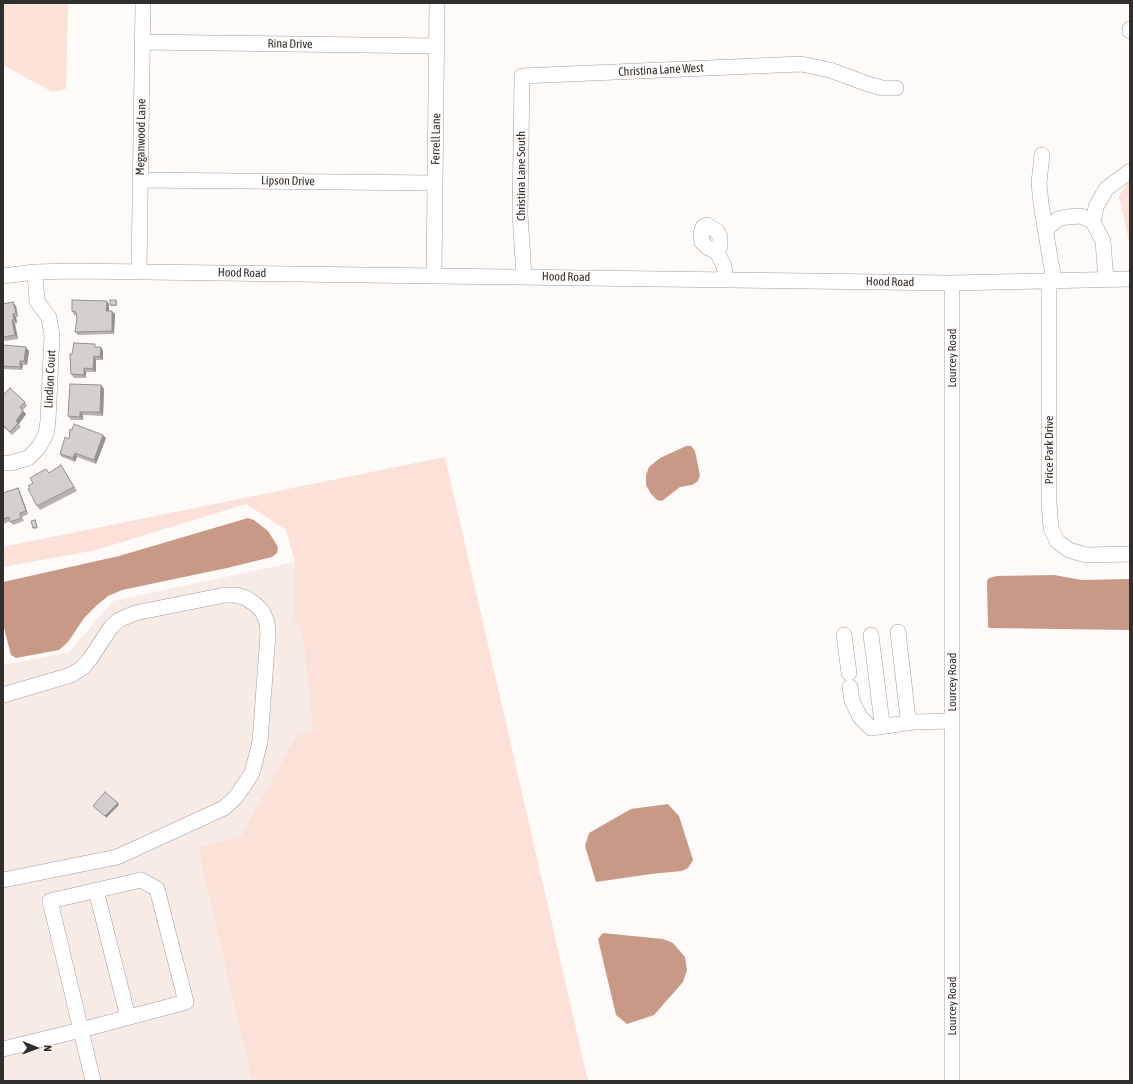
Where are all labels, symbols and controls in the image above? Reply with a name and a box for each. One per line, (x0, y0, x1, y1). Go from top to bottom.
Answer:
street label: Rina Drive (267, 36, 313, 52)
street label: Christina Lane West (618, 61, 704, 79)
street label: Meganwood Lane (133, 98, 149, 176)
street label: Ferrell Lane (428, 113, 444, 165)
street label: Christina Lane South (514, 131, 528, 221)
street label: Lipson Drive (261, 173, 315, 189)
street label: Hood Road (218, 265, 266, 281)
street label: Hood Road (542, 269, 590, 285)
street label: Hood Road (866, 274, 914, 290)
street label: Lourcey Road (945, 329, 959, 387)
street label: Lindion Court (41, 349, 59, 409)
street label: Price Park Drive (1042, 416, 1056, 484)
street label: Lourcey Road (945, 653, 959, 711)
street label: Lourcey Road (945, 977, 959, 1035)
north arrow (16, 1028, 56, 1068)
text: N (42, 1045, 54, 1052)

